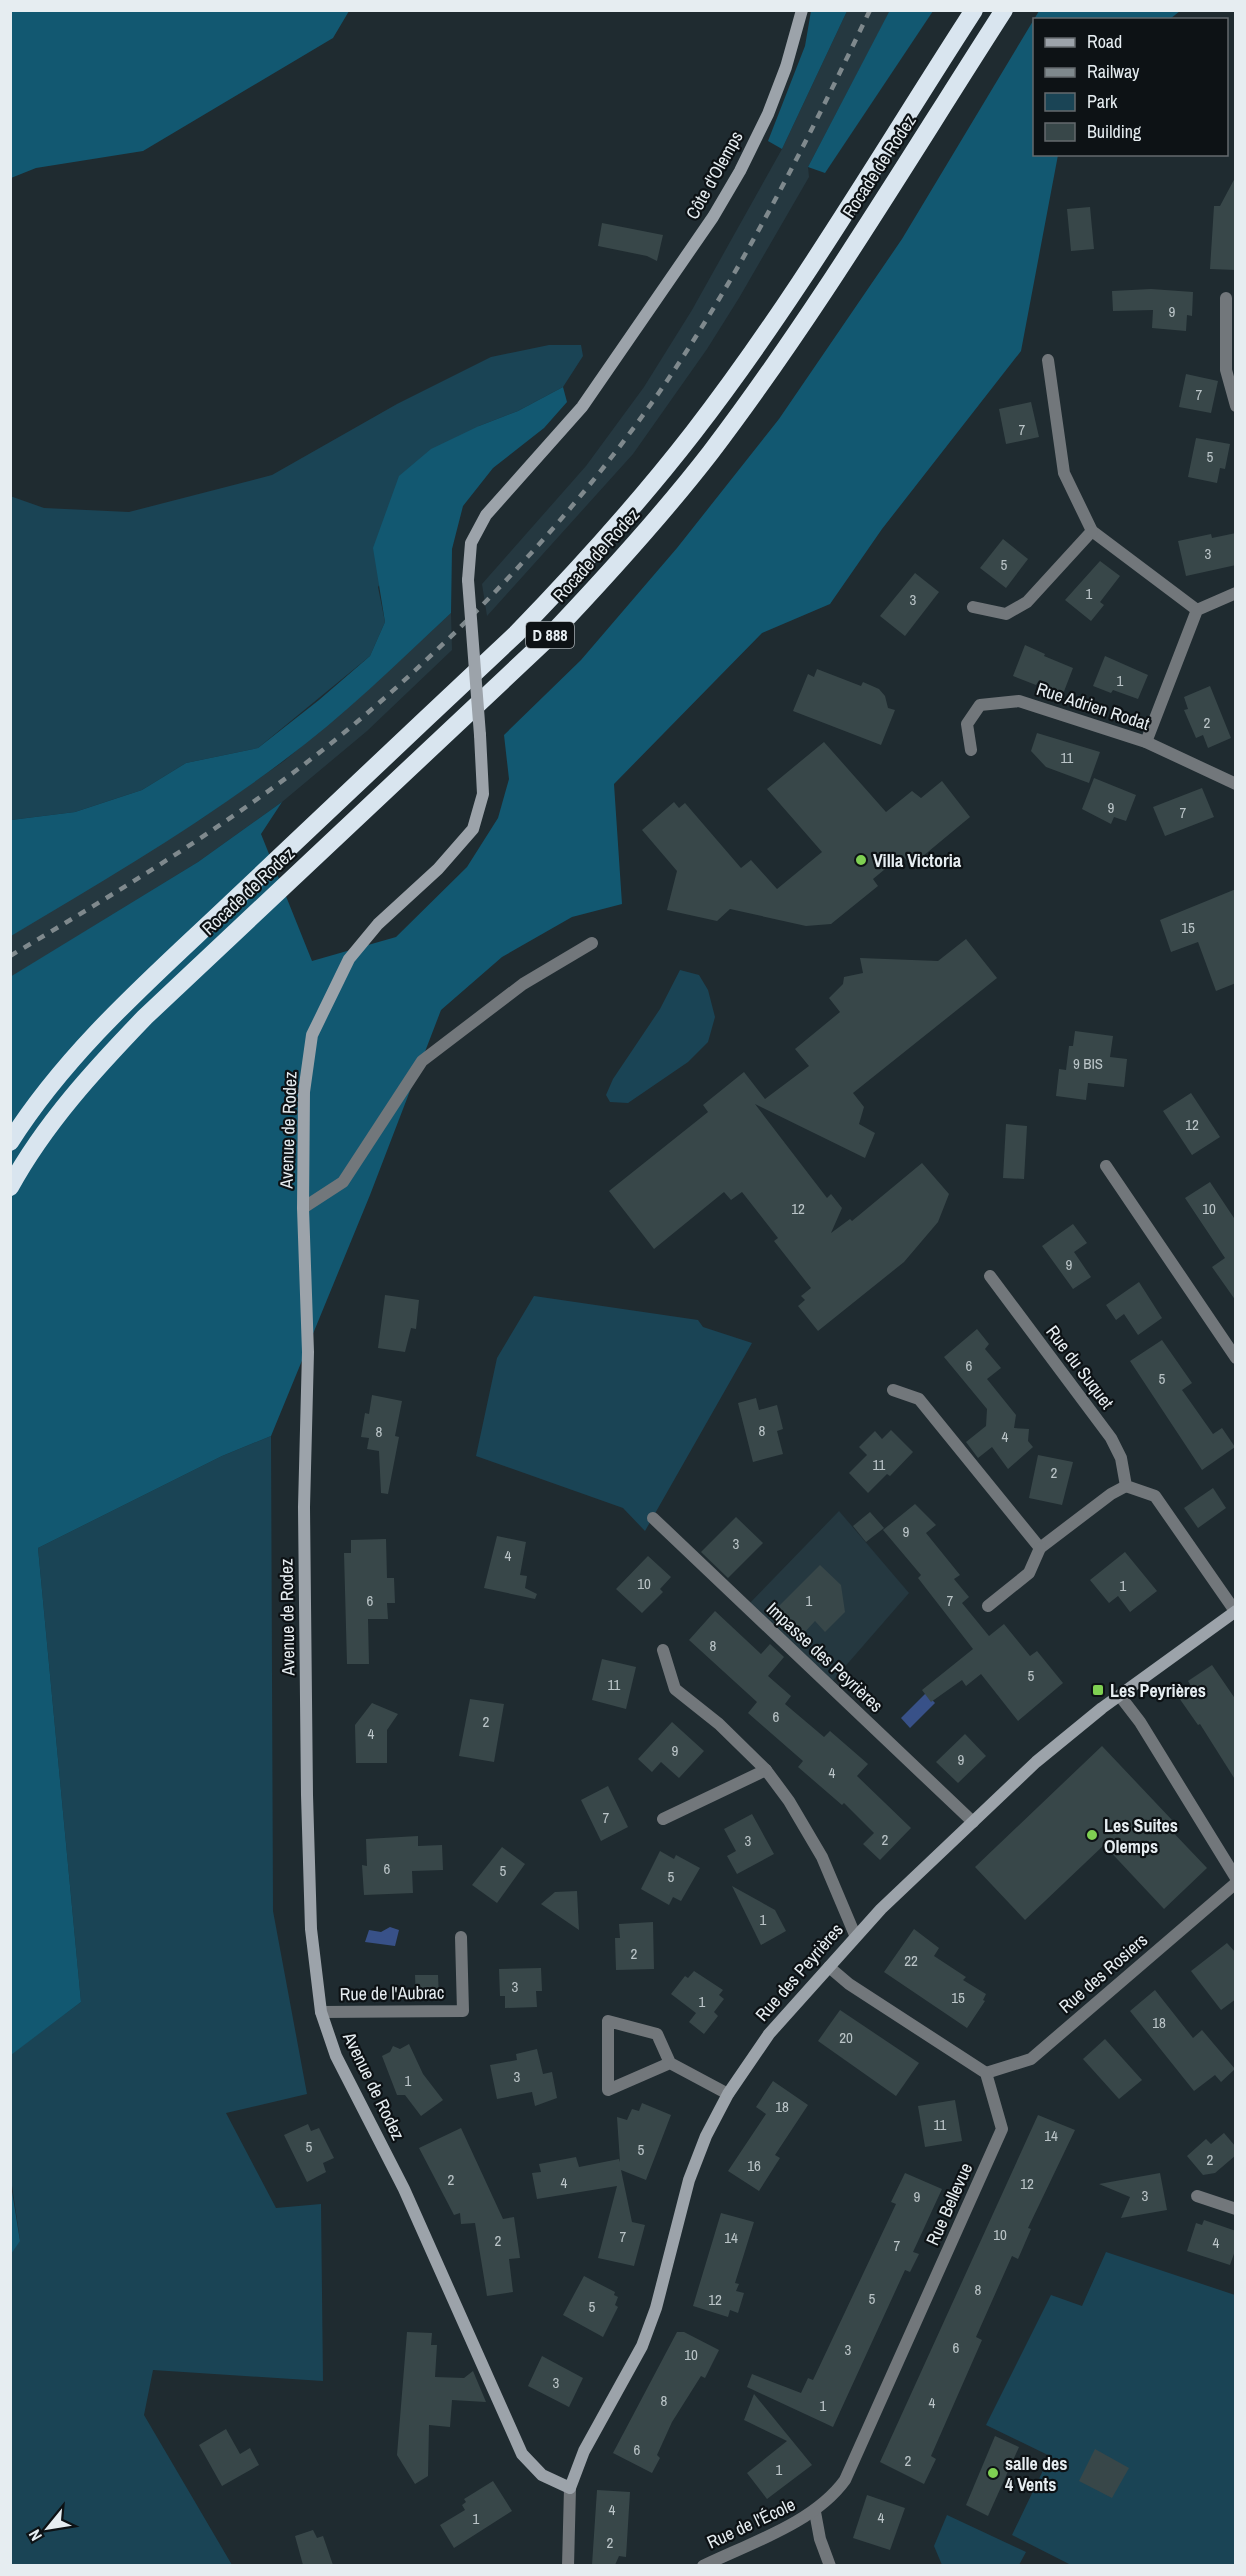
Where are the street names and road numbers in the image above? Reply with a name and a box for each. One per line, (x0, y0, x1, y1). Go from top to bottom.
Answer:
street label: Rocade de Rodez (836, 110, 922, 222)
street label: Côte d'Olemps (680, 126, 748, 224)
street label: Rocade de Rodez (547, 503, 645, 607)
road number: D 888 (526, 622, 574, 648)
street label: Rue Adrien Rodat (1033, 676, 1153, 736)
street label: Rocade de Rodez (196, 842, 300, 940)
street label: Avenue de Rodez (273, 1071, 303, 1190)
street label: Rue du Suquet (1040, 1320, 1120, 1414)
street label: Avenue de Rodez (273, 1558, 301, 1677)
street label: Impasse des Peyrières (761, 1596, 889, 1718)
street label: Rue des Peyrières (749, 1918, 849, 2026)
street label: Rue des Rosiers (1053, 1928, 1153, 2018)
street label: Rue de l'Aubrac (340, 1980, 444, 2006)
street label: Avenue de Rodez (337, 2027, 411, 2144)
street label: Rue Bellevue (920, 2159, 978, 2249)
street label: Rue de l'École (703, 2492, 799, 2554)

